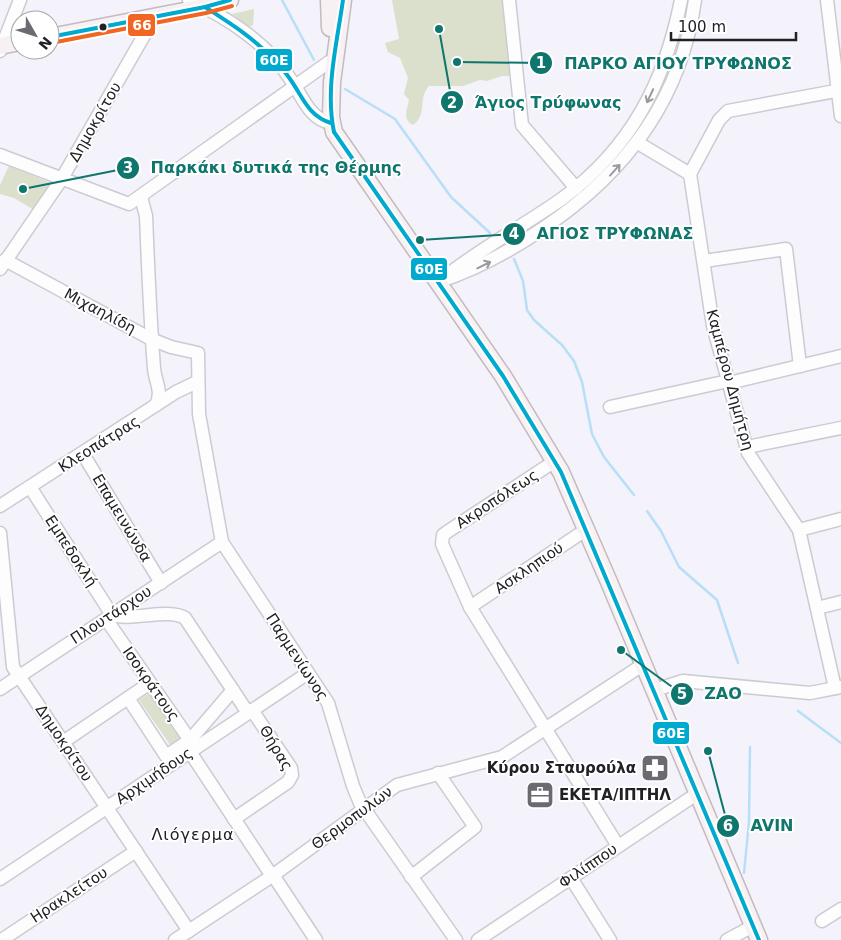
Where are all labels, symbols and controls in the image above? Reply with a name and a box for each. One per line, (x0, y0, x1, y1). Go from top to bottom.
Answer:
north arrow (10, 10, 60, 60)
scale bar (671, 10, 796, 42)
line badge: 66 (127, 13, 156, 37)
text: 66 (132, 17, 152, 33)
text: 100 m (678, 18, 726, 36)
unlabelled marker (98, 22, 108, 32)
text: N (35, 34, 55, 53)
line badge: 60Ε (255, 48, 293, 72)
callout: ΠΑΡΚΟ ΑΓΙΟΥ ΤΡΥΦΩΝΟΣ (529, 48, 802, 79)
text: 60Ε (259, 52, 289, 68)
text: 1 (536, 54, 546, 72)
text: ΠΑΡΚΟ ΑΓΙΟΥ ΤΡΥΦΩΝΟΣ (564, 54, 792, 73)
street label: Δημοκρίτου (65, 79, 125, 165)
callout: Άγιος Τρύφωνας (439, 87, 631, 118)
one-way arrow (645, 88, 655, 103)
text: Άγιος Τρύφωνας (475, 93, 621, 112)
text: 2 (447, 94, 457, 112)
callout: Παρκάκι δυτικά της Θέρμης (116, 152, 412, 183)
text: Παρκάκι δυτικά της Θέρμης (151, 158, 401, 177)
text: 3 (123, 159, 133, 177)
one-way arrow (609, 164, 621, 177)
callout: ΑΓΙΟΣ ΤΡΥΦΩΝΑΣ (502, 218, 704, 249)
text: ΑΓΙΟΣ ΤΡΥΦΩΝΑΣ (537, 224, 693, 243)
text: 4 (509, 225, 519, 243)
line badge: 60Ε (410, 257, 448, 281)
one-way arrow (476, 260, 491, 269)
text: 60Ε (414, 261, 444, 277)
street label: Μιχαηλίδη (61, 285, 139, 337)
street label: Καμπέρου Δημήτρη (702, 307, 758, 453)
street label: Κλεοπάτρας (55, 412, 143, 476)
street label: Ακροπόλεως (453, 466, 541, 532)
street label: Επαμεινώνδα (89, 471, 155, 565)
street label: Εμπεδοκλή (41, 512, 101, 590)
street label: Ασκληπιού (491, 538, 567, 598)
street label: Πλουτάρχου (67, 582, 155, 648)
street label: Παρμενίωνος (262, 610, 332, 704)
street label: Ισοκράτους (119, 643, 183, 725)
callout: ZAO (670, 678, 752, 709)
text: ZAO (704, 684, 742, 703)
text: 5 (677, 685, 687, 703)
street label: Δημοκρίτου (32, 701, 96, 785)
line badge: 60Ε (652, 721, 690, 745)
street label: Θήρας (256, 722, 296, 774)
text: 60Ε (656, 725, 686, 741)
street label: Αρχιμήδους (112, 744, 196, 808)
pharmacy icon: Κύρου Σταυρούλα (640, 753, 670, 783)
place label: Κύρου Σταυρούλα (487, 759, 636, 777)
office icon: ΕΚΕΤΑ/ΙΠΤΗΛ (525, 780, 555, 810)
street label: Θερμοπυλών (308, 783, 396, 853)
place label: ΕΚΕΤΑ/ΙΠΤΗΛ (559, 786, 671, 804)
callout: AVIN (715, 810, 803, 841)
text: AVIN (750, 816, 794, 835)
text: 6 (723, 817, 733, 835)
district label: Λιόγερμα (151, 825, 235, 844)
street label: Φιλίππου (555, 840, 621, 892)
street label: Ηρακλείτου (27, 863, 111, 927)

